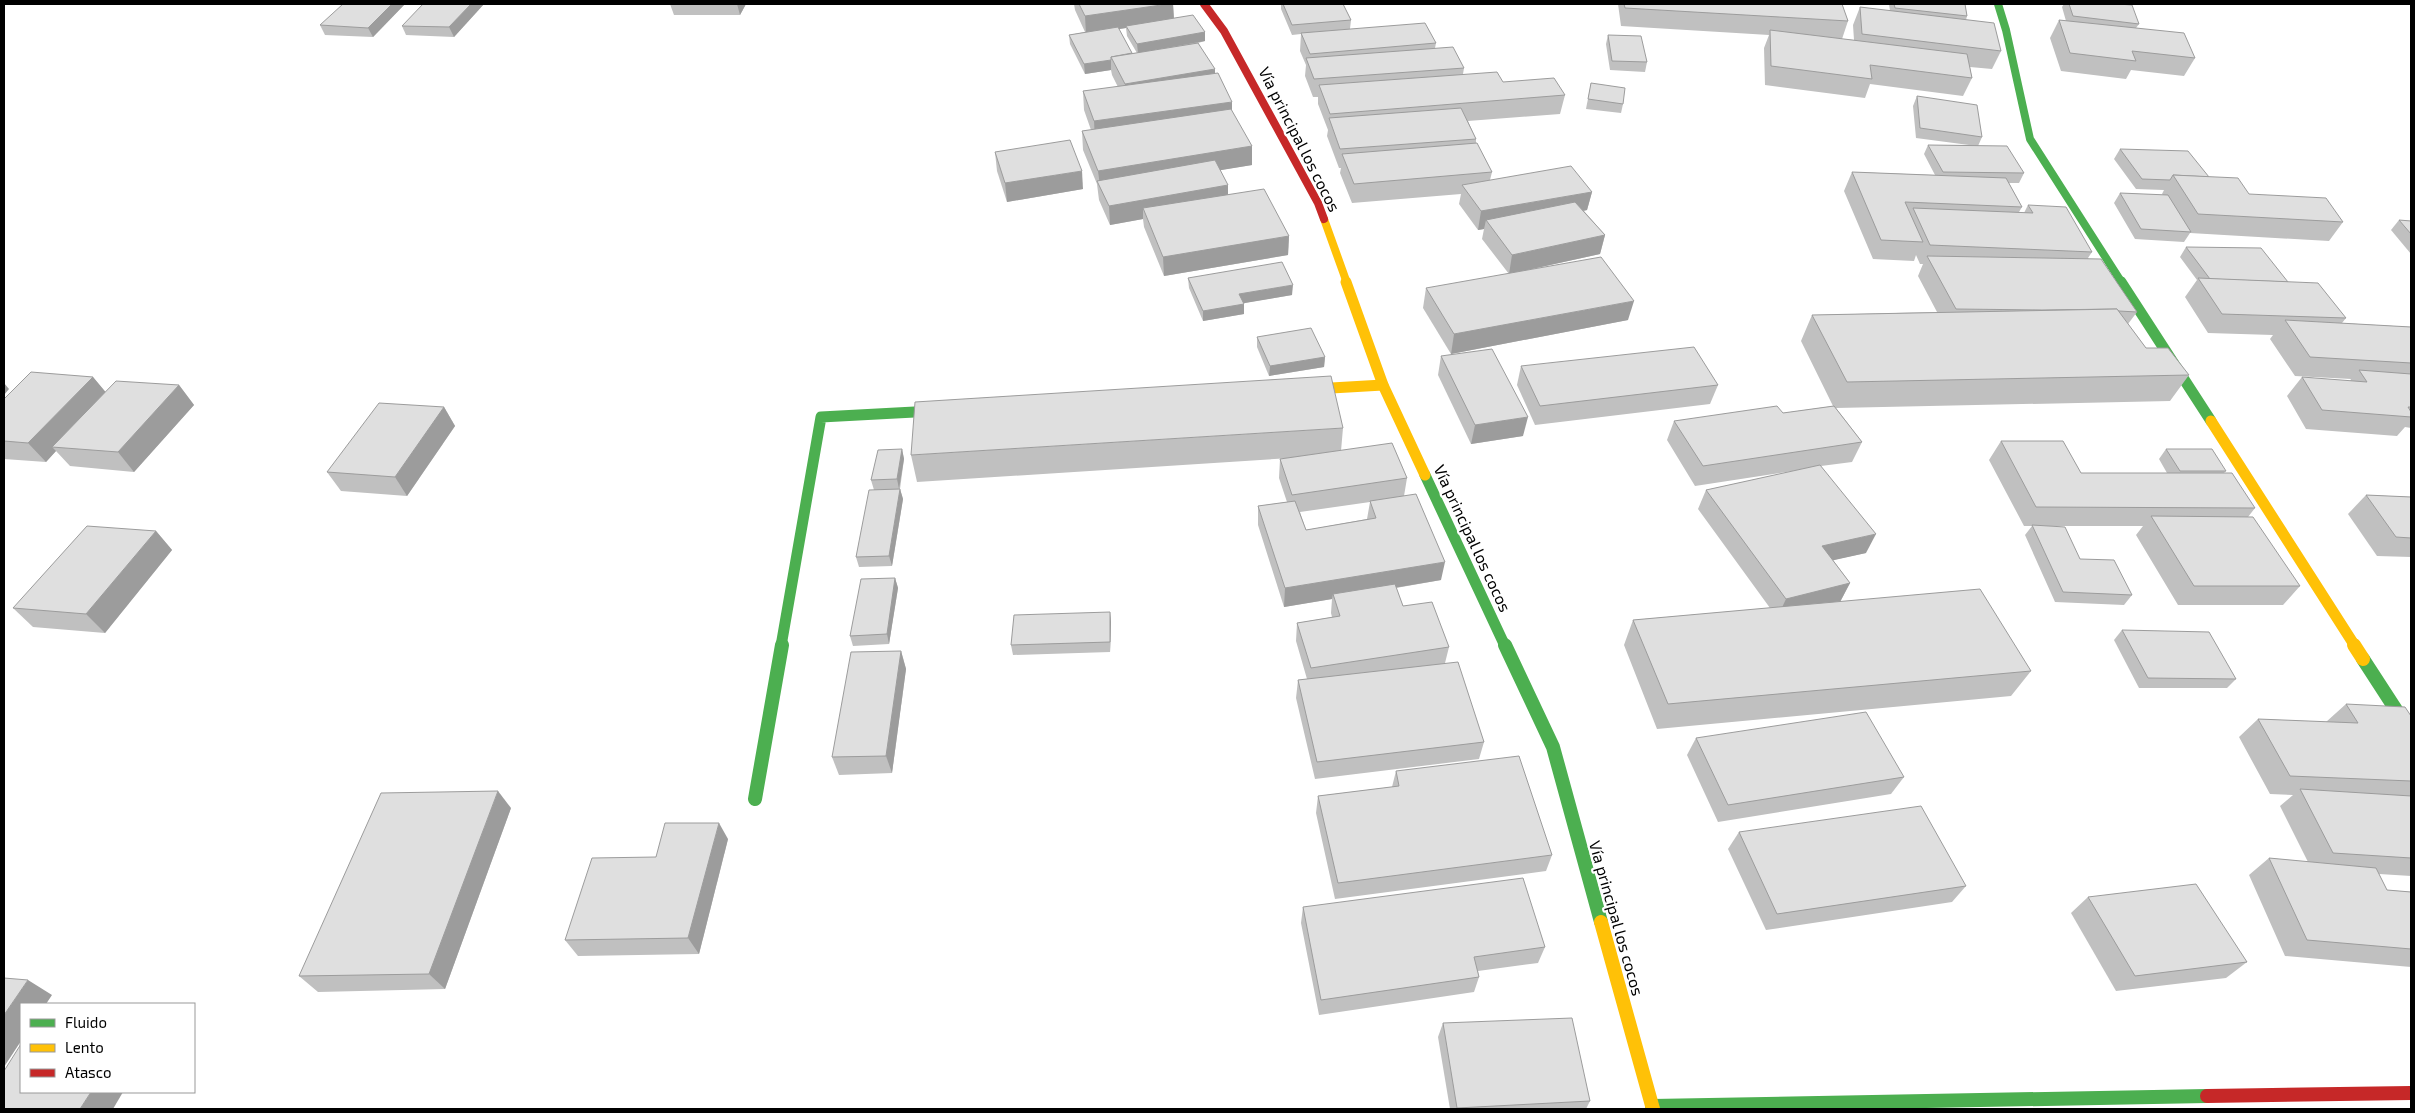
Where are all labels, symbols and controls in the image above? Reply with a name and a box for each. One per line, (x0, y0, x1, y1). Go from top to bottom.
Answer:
street label: Vía principal los cocos (1255, 63, 1345, 215)
street label: Vía principal los cocos (1431, 461, 1515, 615)
street label: Vía principal los cocos (1586, 838, 1648, 998)
legend (20, 1003, 195, 1093)
text: Fluido (65, 1013, 107, 1031)
text: Lento (65, 1038, 104, 1056)
text: Atasco (65, 1063, 111, 1081)

